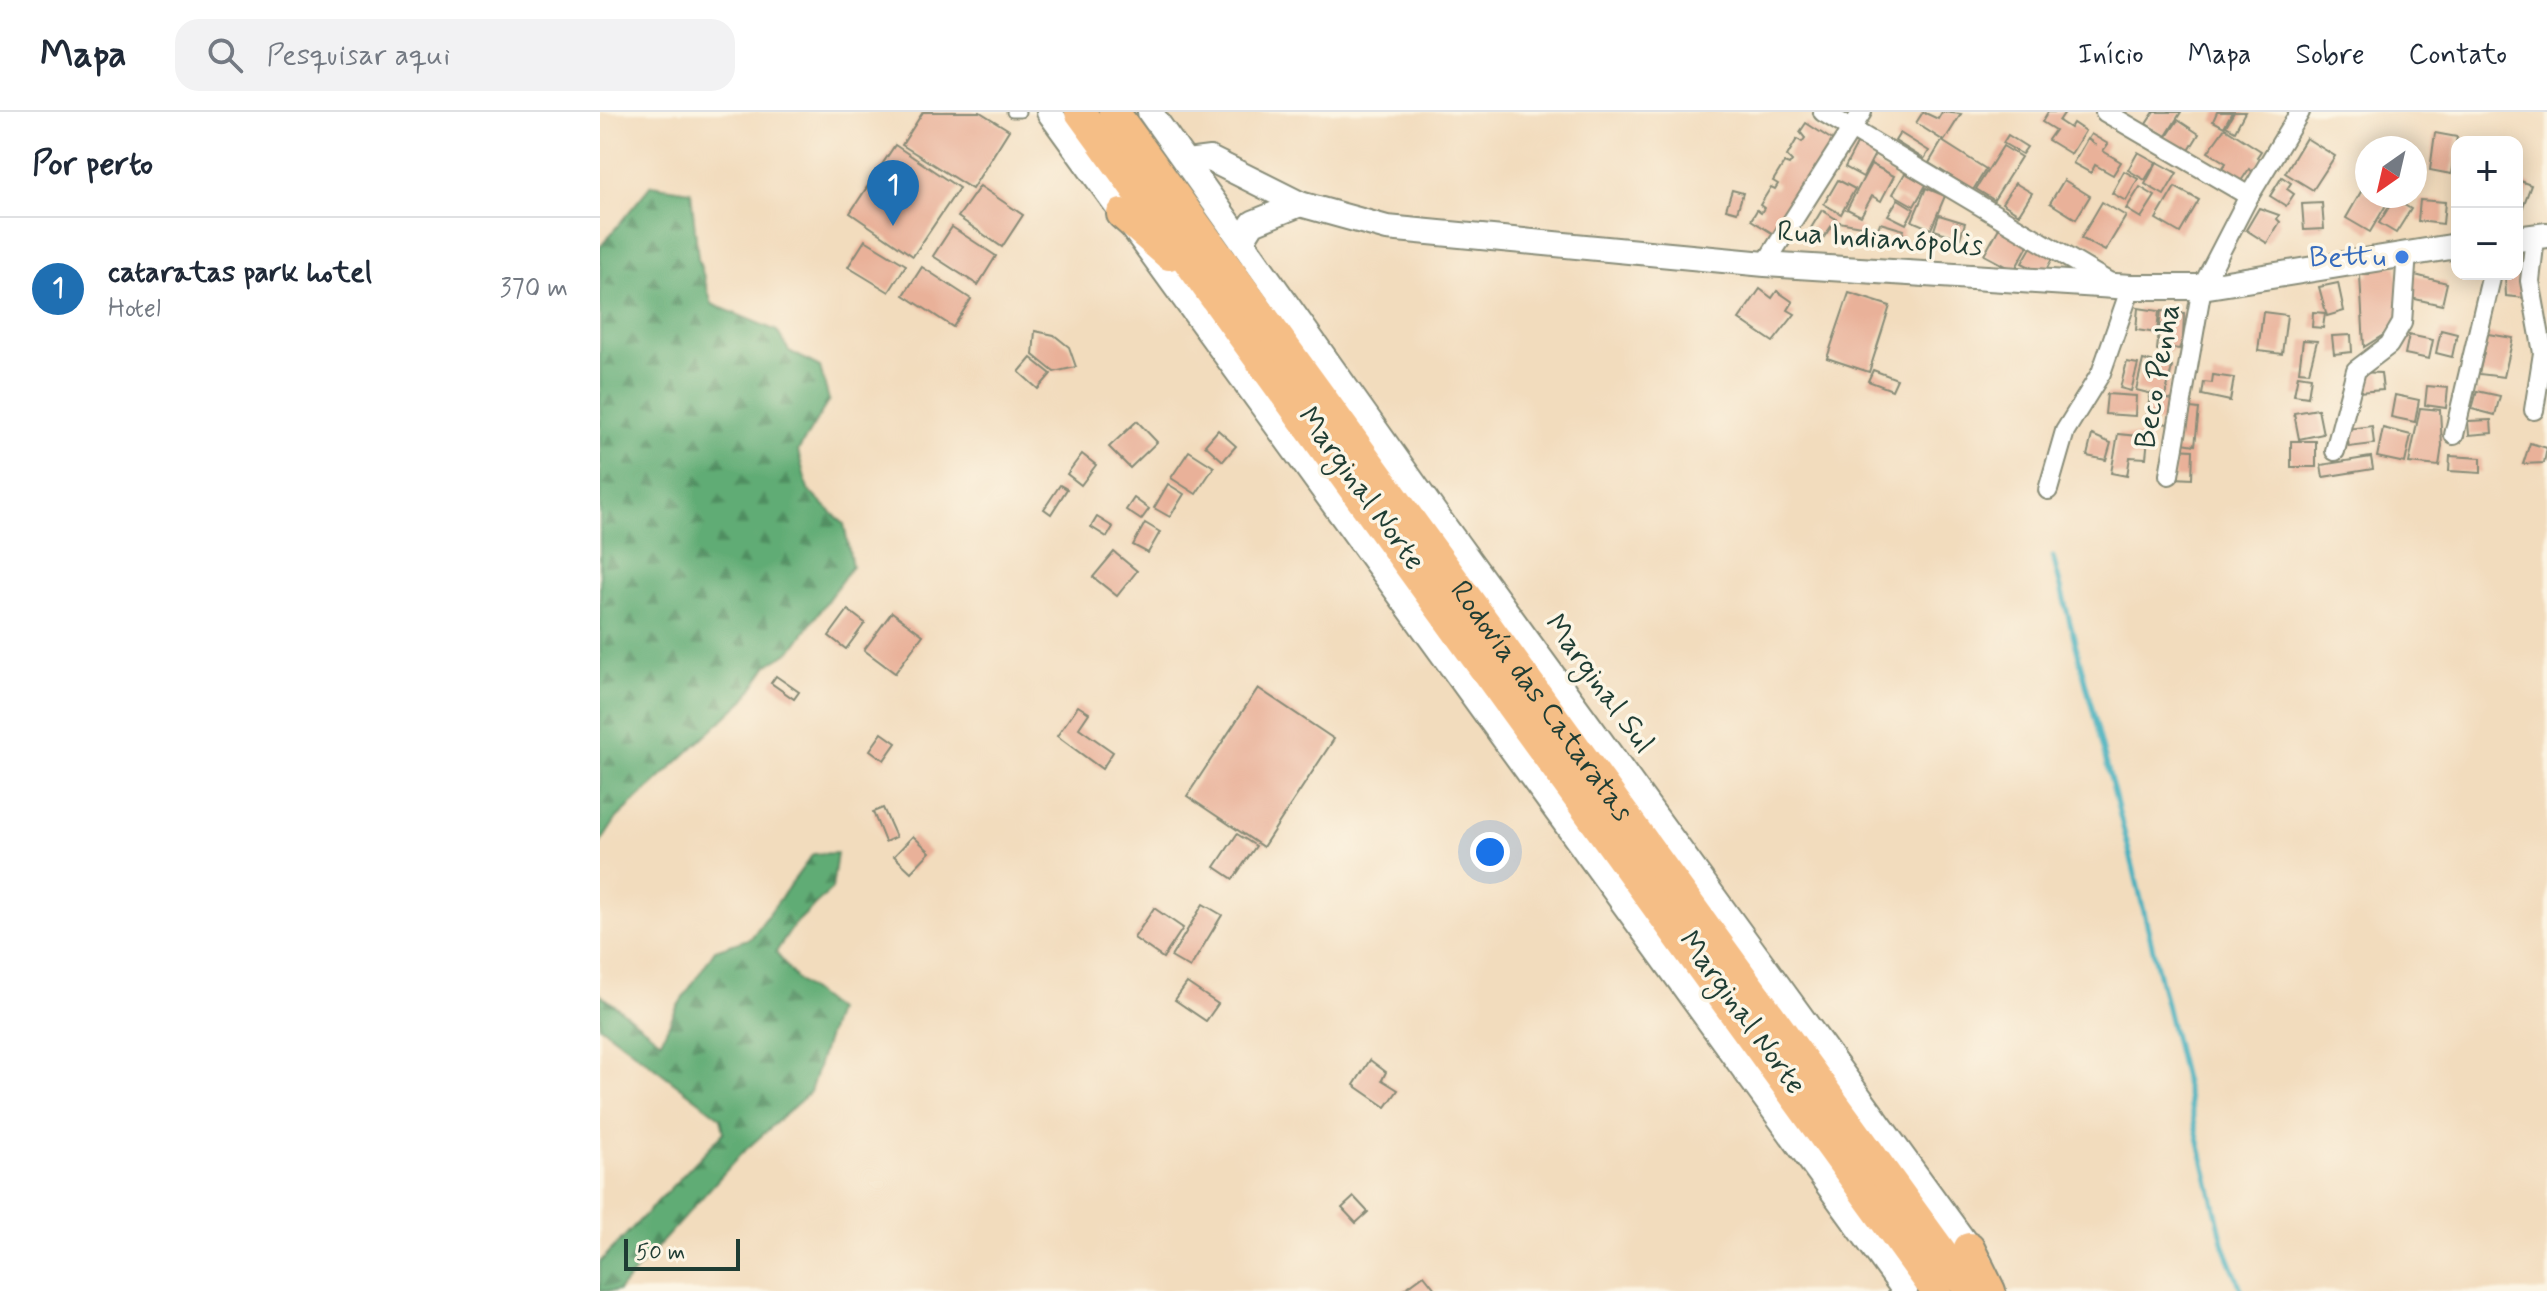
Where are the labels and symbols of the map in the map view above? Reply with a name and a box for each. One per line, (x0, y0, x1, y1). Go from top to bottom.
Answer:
north arrow (2355, 136, 2427, 208)
pin: 1 (867, 160, 919, 226)
street label: Rua Indianópolis (1776, 212, 1984, 266)
place label: Bettu (2309, 238, 2386, 277)
marker: Bettu (2393, 248, 2411, 266)
street label: Beco Penha (2126, 300, 2190, 452)
street label: Marginal Norte (1287, 399, 1434, 580)
street label: Rodovía das Cataratas (1441, 573, 1642, 829)
street label: Marginal Sul (1534, 607, 1663, 763)
your location (1470, 832, 1510, 872)
street label: Marginal Norte (1668, 923, 1815, 1104)
scale bar (624, 1235, 740, 1271)

